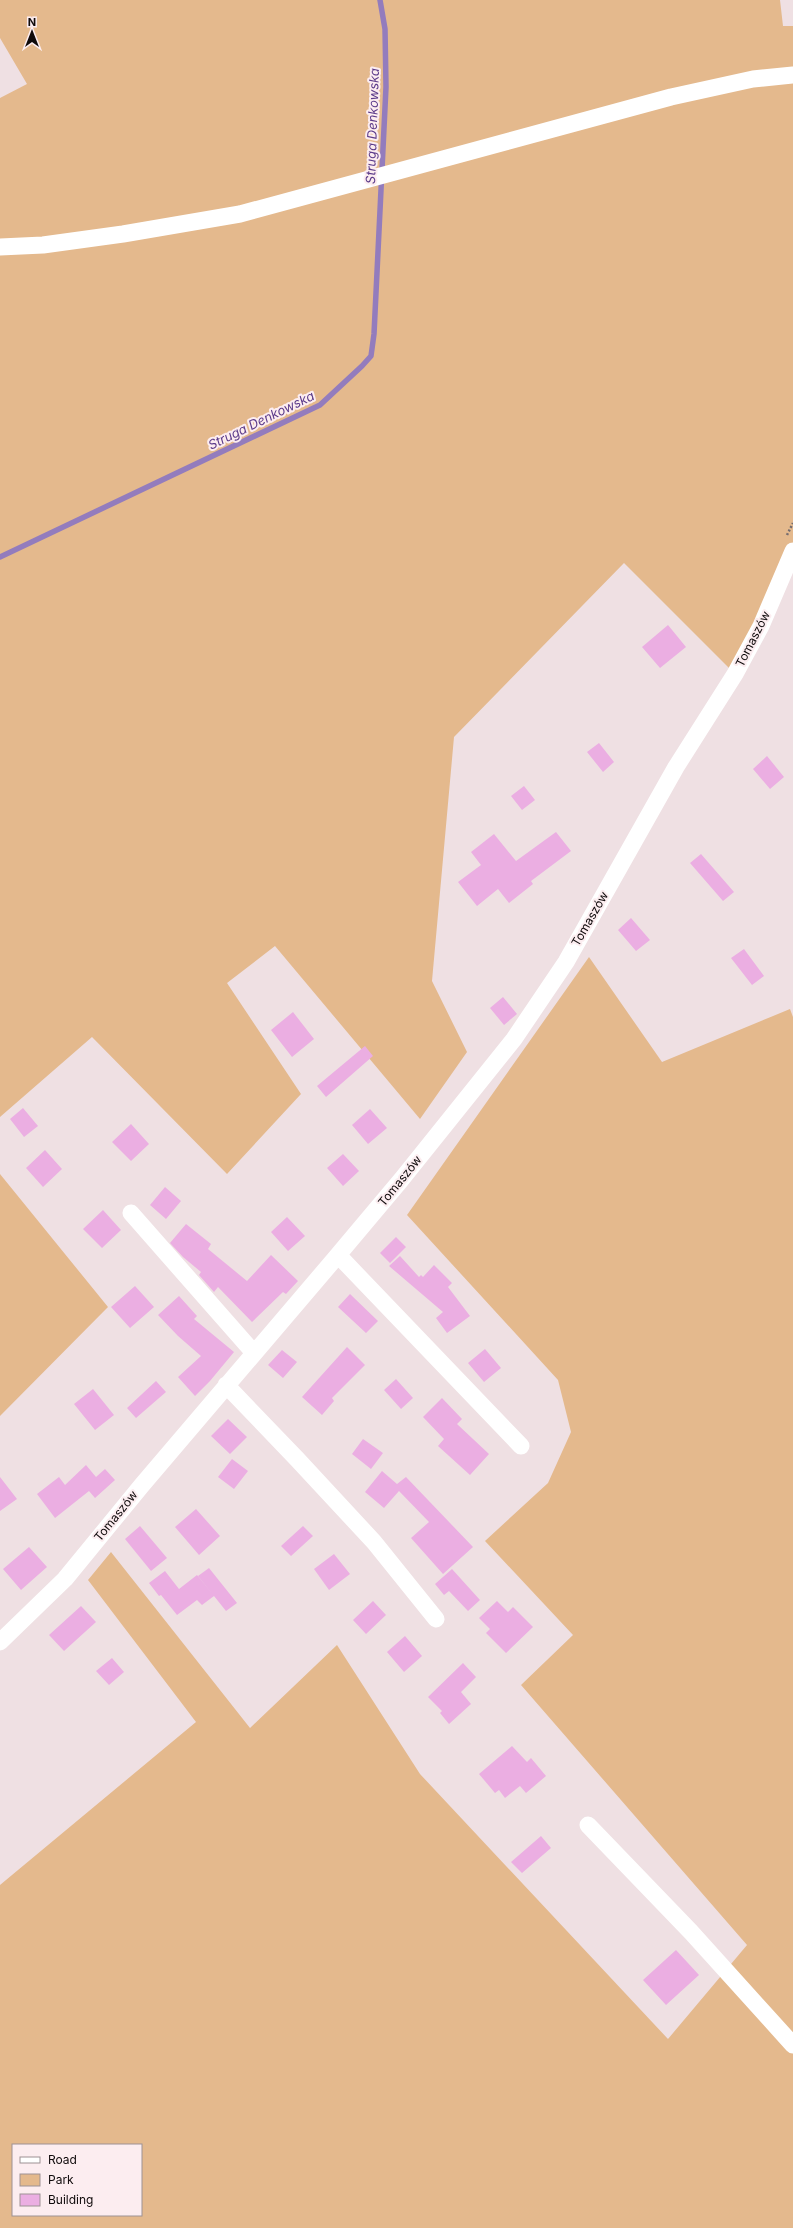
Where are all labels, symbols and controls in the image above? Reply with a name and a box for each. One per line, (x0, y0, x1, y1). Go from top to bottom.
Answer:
north arrow (12, 12, 52, 52)
text: N (28, 15, 36, 29)
water label: Struga Denkowska (362, 68, 382, 184)
water label: Struga Denkowska (205, 387, 317, 453)
street label: Tomaszów (732, 608, 773, 669)
street label: Tomaszów (568, 889, 611, 949)
street label: Tomaszów (375, 1152, 425, 1209)
street label: Tomaszów (91, 1487, 141, 1544)
legend (12, 2144, 142, 2216)
text: Road (48, 2152, 77, 2167)
text: Park (48, 2172, 74, 2187)
text: Building (48, 2192, 93, 2207)

